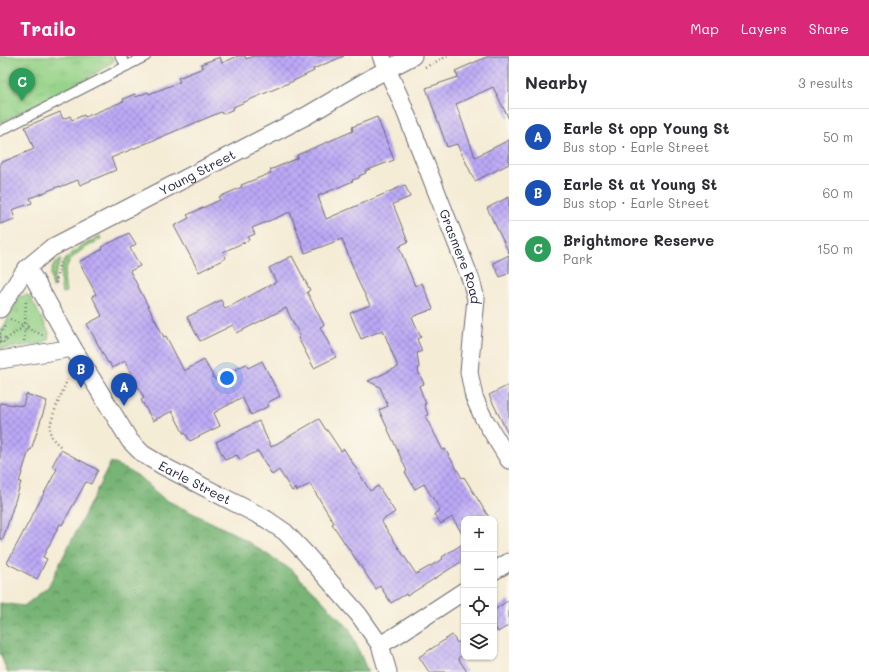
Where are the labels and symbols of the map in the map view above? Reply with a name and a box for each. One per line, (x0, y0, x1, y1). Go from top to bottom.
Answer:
pin: C (9, 68, 35, 101)
street label: Young Street (156, 145, 238, 199)
street label: Grasmere Road (436, 206, 485, 305)
pin: B (68, 355, 94, 388)
your location (217, 368, 237, 388)
pin: A (111, 373, 137, 406)
street label: Earle Street (156, 456, 234, 508)

